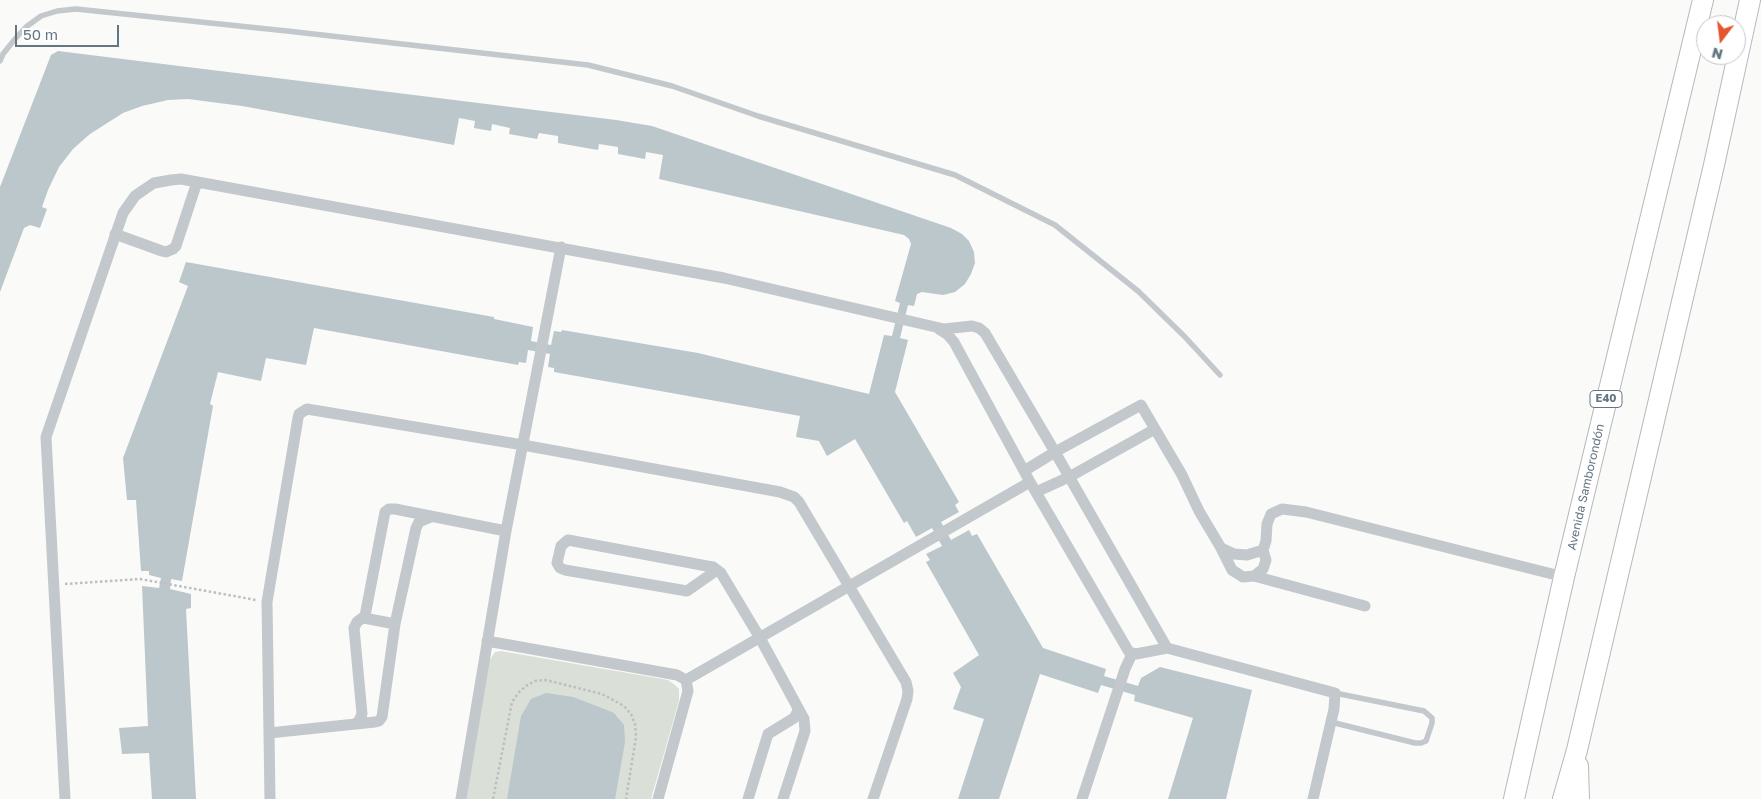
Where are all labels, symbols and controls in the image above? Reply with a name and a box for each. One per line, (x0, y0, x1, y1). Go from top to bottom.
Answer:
scale bar (18, 15, 121, 47)
north arrow (1696, 15, 1746, 65)
text: 50 m (23, 25, 58, 43)
text: N (1710, 44, 1725, 64)
road number: E40 (1590, 390, 1622, 408)
street label: Avenida Samborondón (1564, 422, 1608, 552)

